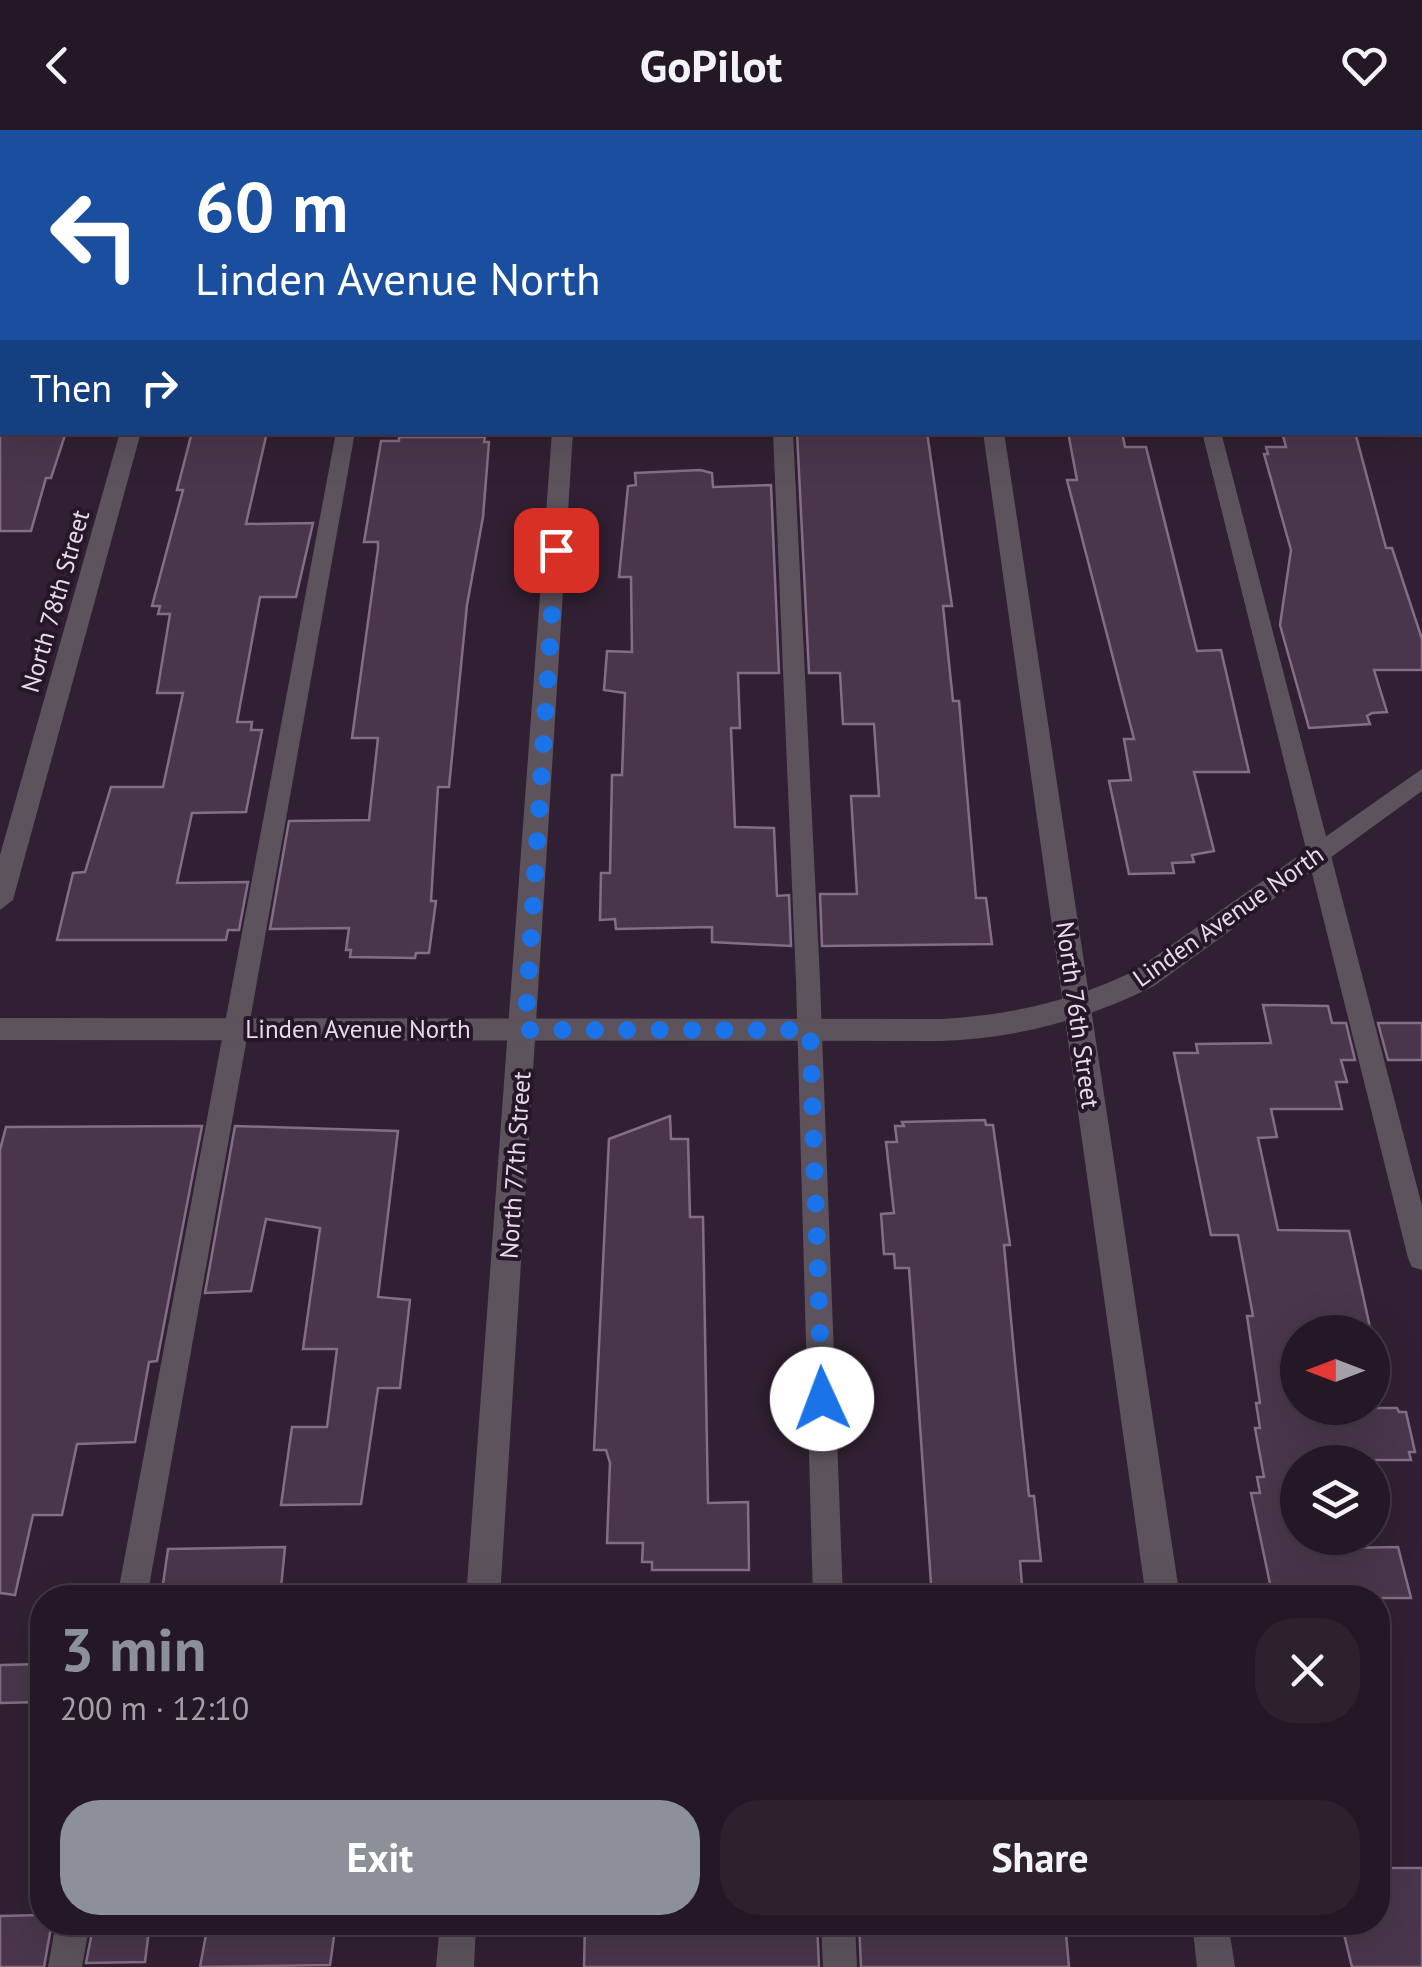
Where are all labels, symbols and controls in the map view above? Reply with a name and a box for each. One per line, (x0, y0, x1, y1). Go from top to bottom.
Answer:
text: GoPilot (640, 36, 782, 94)
icon: back (30, 38, 85, 93)
icon: heart (1337, 38, 1392, 93)
text: 60 m (195, 161, 348, 251)
icon: left (30, 170, 160, 300)
text: Linden Avenue North (195, 249, 601, 307)
icon: right (132, 360, 187, 415)
text: Then (30, 363, 112, 412)
street label: North 78th Street (14, 506, 96, 696)
pin (514, 508, 599, 593)
icon: arrive (529, 523, 584, 578)
street label: Linden Avenue North (1127, 838, 1329, 994)
street label: North 76th Street (1049, 920, 1107, 1111)
street label: Linden Avenue North (245, 1013, 471, 1045)
street label: North 77th Street (492, 1070, 538, 1260)
north arrow (1280, 1315, 1390, 1425)
map controls (1280, 1315, 1390, 1555)
position arrow (770, 1347, 874, 1451)
button: layers (1280, 1445, 1390, 1555)
text: 3 min (60, 1610, 206, 1688)
button: close (1255, 1618, 1360, 1723)
text: 200 m · 12:10 (60, 1687, 249, 1729)
button: Exit (60, 1800, 700, 1915)
button: Share (720, 1800, 1360, 1915)

